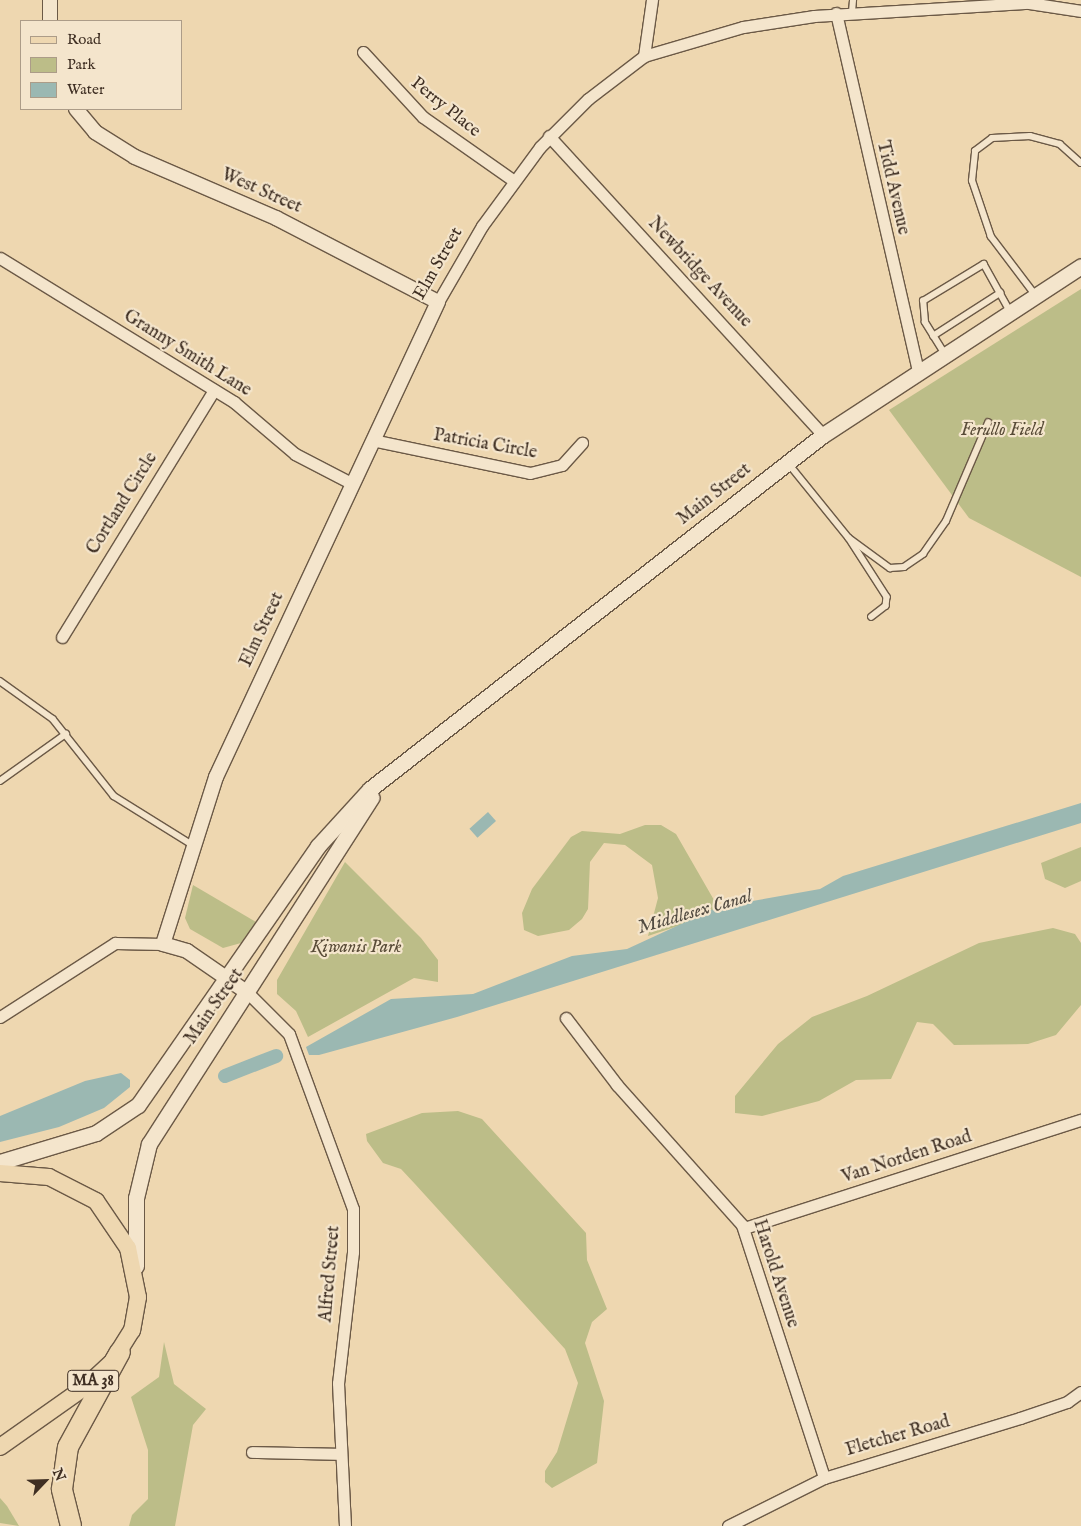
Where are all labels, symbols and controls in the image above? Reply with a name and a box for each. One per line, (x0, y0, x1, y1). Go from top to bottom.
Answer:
legend (20, 20, 182, 110)
text: Road (67, 30, 101, 49)
text: Park (67, 55, 96, 74)
street label: Perry Place (406, 73, 484, 143)
text: Water (67, 80, 104, 99)
street label: Tidd Avenue (871, 139, 913, 237)
street label: West Street (217, 165, 305, 219)
street label: Newbridge Avenue (642, 213, 756, 333)
street label: Elm Street (410, 224, 468, 304)
street label: Granny Smith Lane (119, 306, 255, 402)
park label: Ferullo Field (961, 420, 1043, 442)
street label: Patricia Circle (431, 425, 539, 465)
street label: Cortland Circle (83, 449, 163, 559)
street label: Main Street (674, 459, 756, 531)
street label: Elm Street (236, 589, 290, 671)
water label: Middlesex Canal (635, 886, 755, 940)
park label: Kiwanis Park (311, 937, 401, 959)
street label: Main Street (181, 965, 249, 1049)
street label: Van Norden Road (839, 1127, 975, 1189)
street label: Harold Avenue (747, 1217, 803, 1331)
street label: Alfred Street (316, 1225, 346, 1323)
road number: MA 38 (67, 1368, 119, 1394)
street label: Fletcher Road (843, 1412, 953, 1462)
north arrow (20, 1456, 70, 1506)
text: N (48, 1466, 69, 1484)

